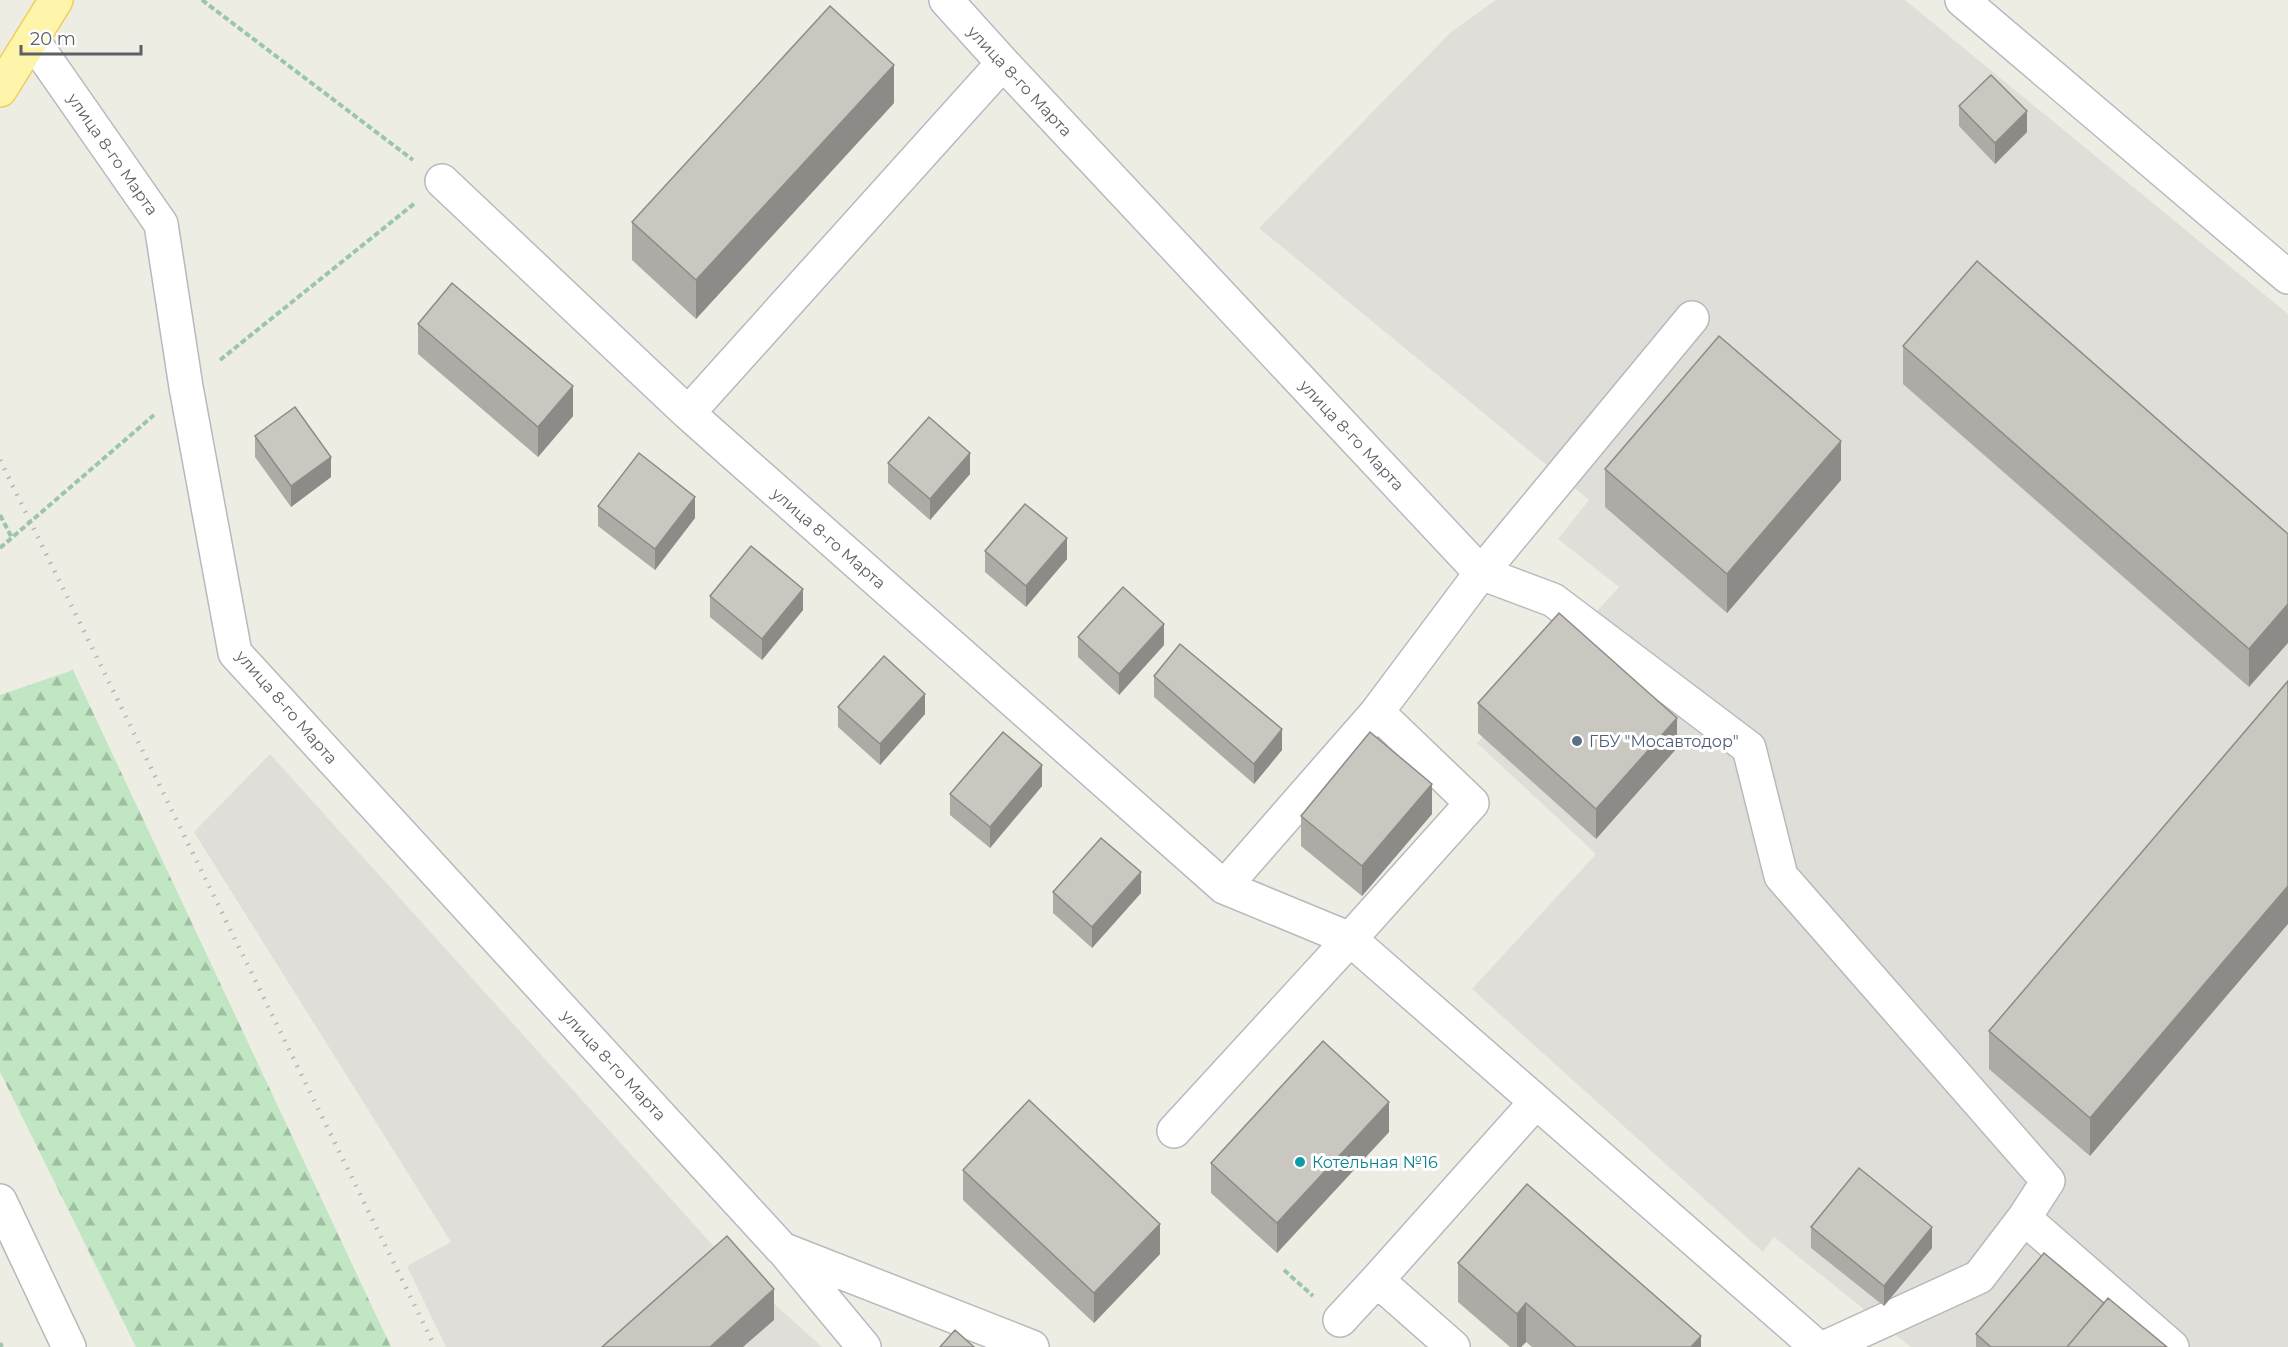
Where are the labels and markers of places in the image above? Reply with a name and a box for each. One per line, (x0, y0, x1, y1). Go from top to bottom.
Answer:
place label: ГБУ "Мосавтодор" (1589, 732, 1739, 751)
marker: ГБУ "Мосавтодор" (1570, 734, 1584, 748)
place label: Котельная №16 (1312, 1153, 1438, 1172)
marker: Котельная №16 (1293, 1155, 1307, 1169)

